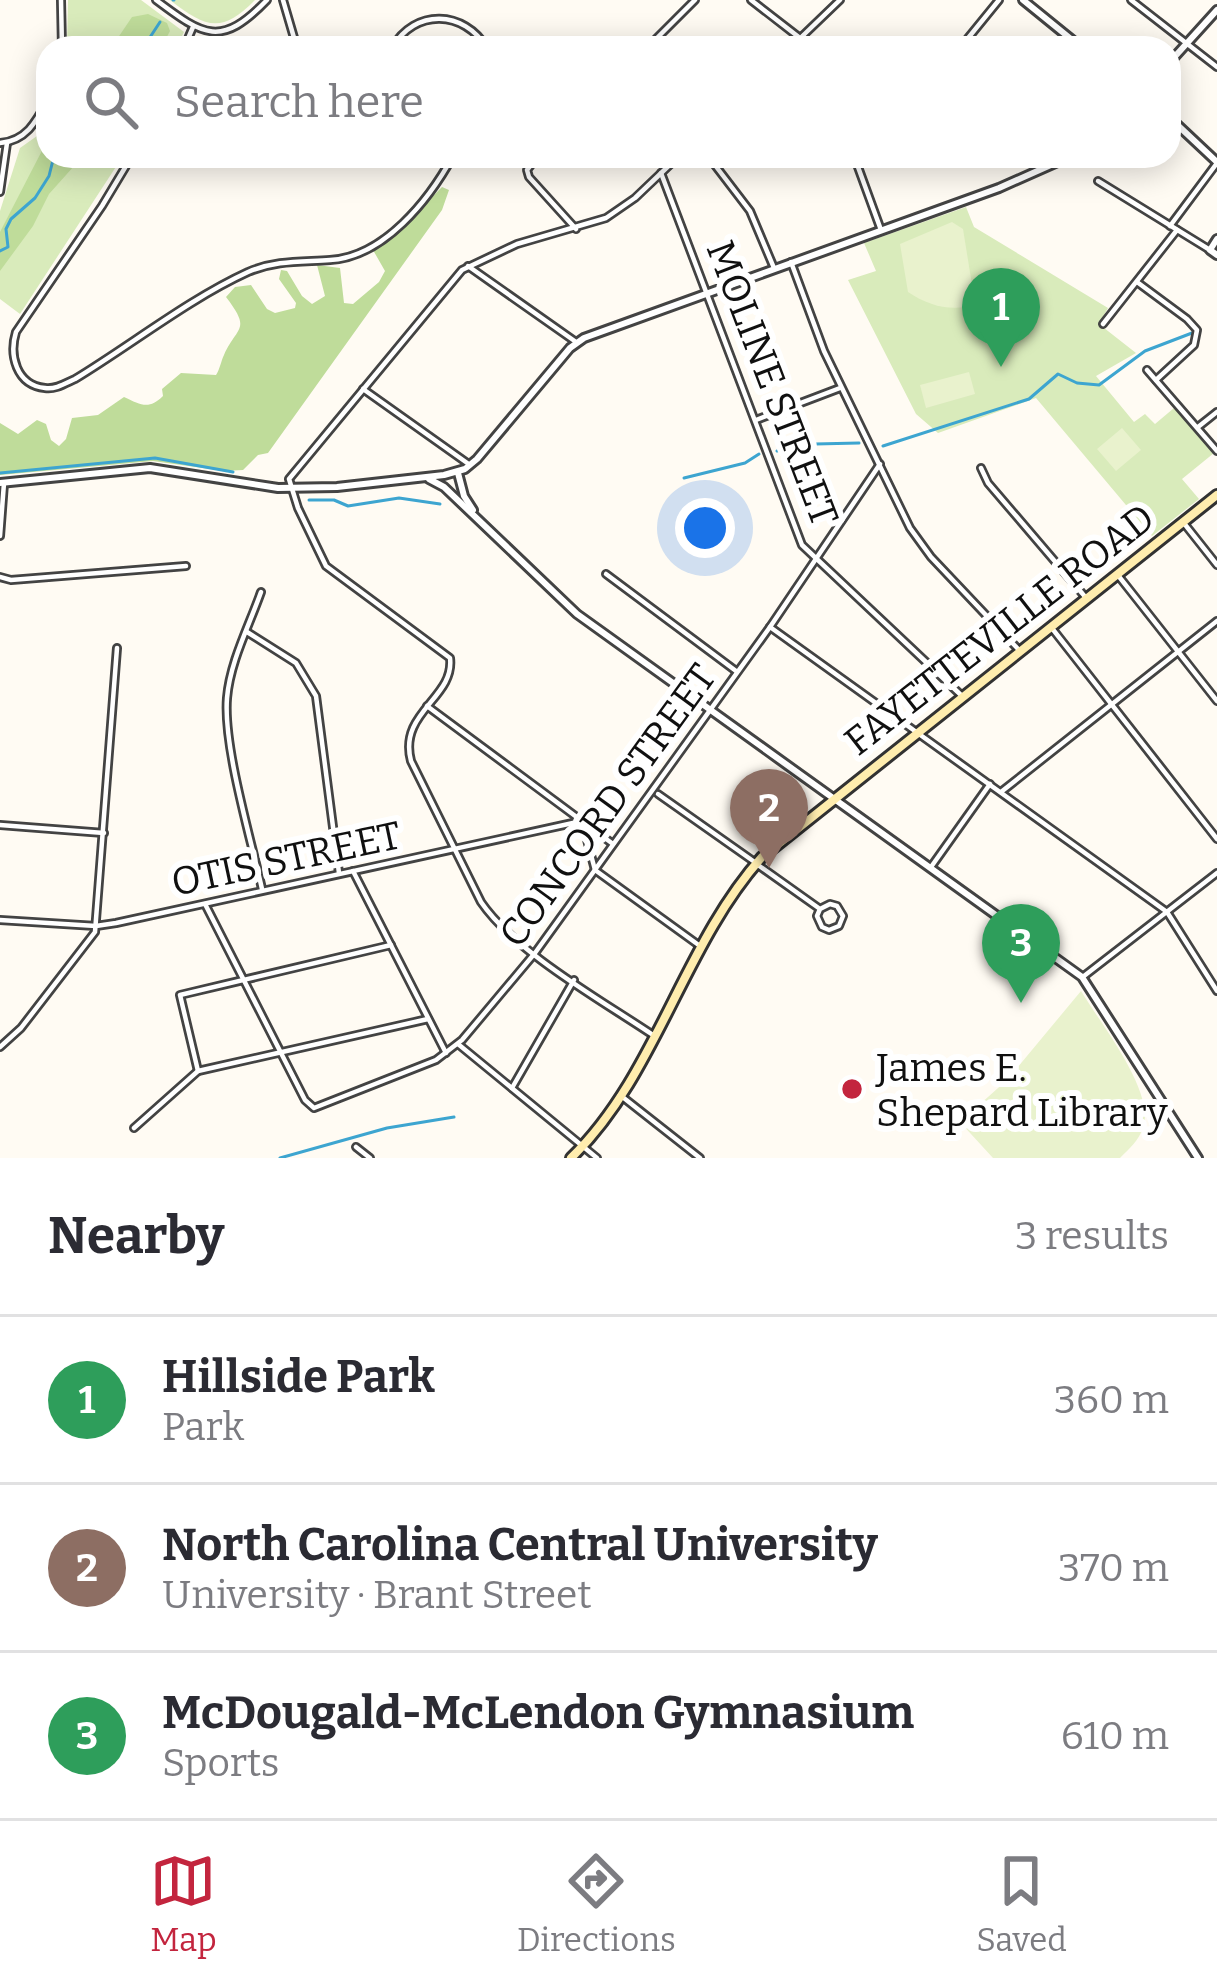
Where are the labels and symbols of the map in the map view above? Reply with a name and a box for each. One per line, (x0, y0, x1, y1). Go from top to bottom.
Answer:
street label: MOLINE STREET (697, 234, 848, 532)
pin: 1 (962, 268, 1040, 367)
street label: FAYETTEVILLE ROAD (836, 495, 1163, 765)
your location (675, 498, 735, 558)
street label: CONCORD STREET (490, 655, 726, 956)
pin: 2 (730, 769, 808, 868)
street label: OTIS STREET (167, 812, 405, 906)
pin: 3 (982, 904, 1060, 1003)
place label: James E. Shepard Library (875, 1045, 1168, 1136)
marker: James E. Shepard Library (839, 1076, 865, 1102)

